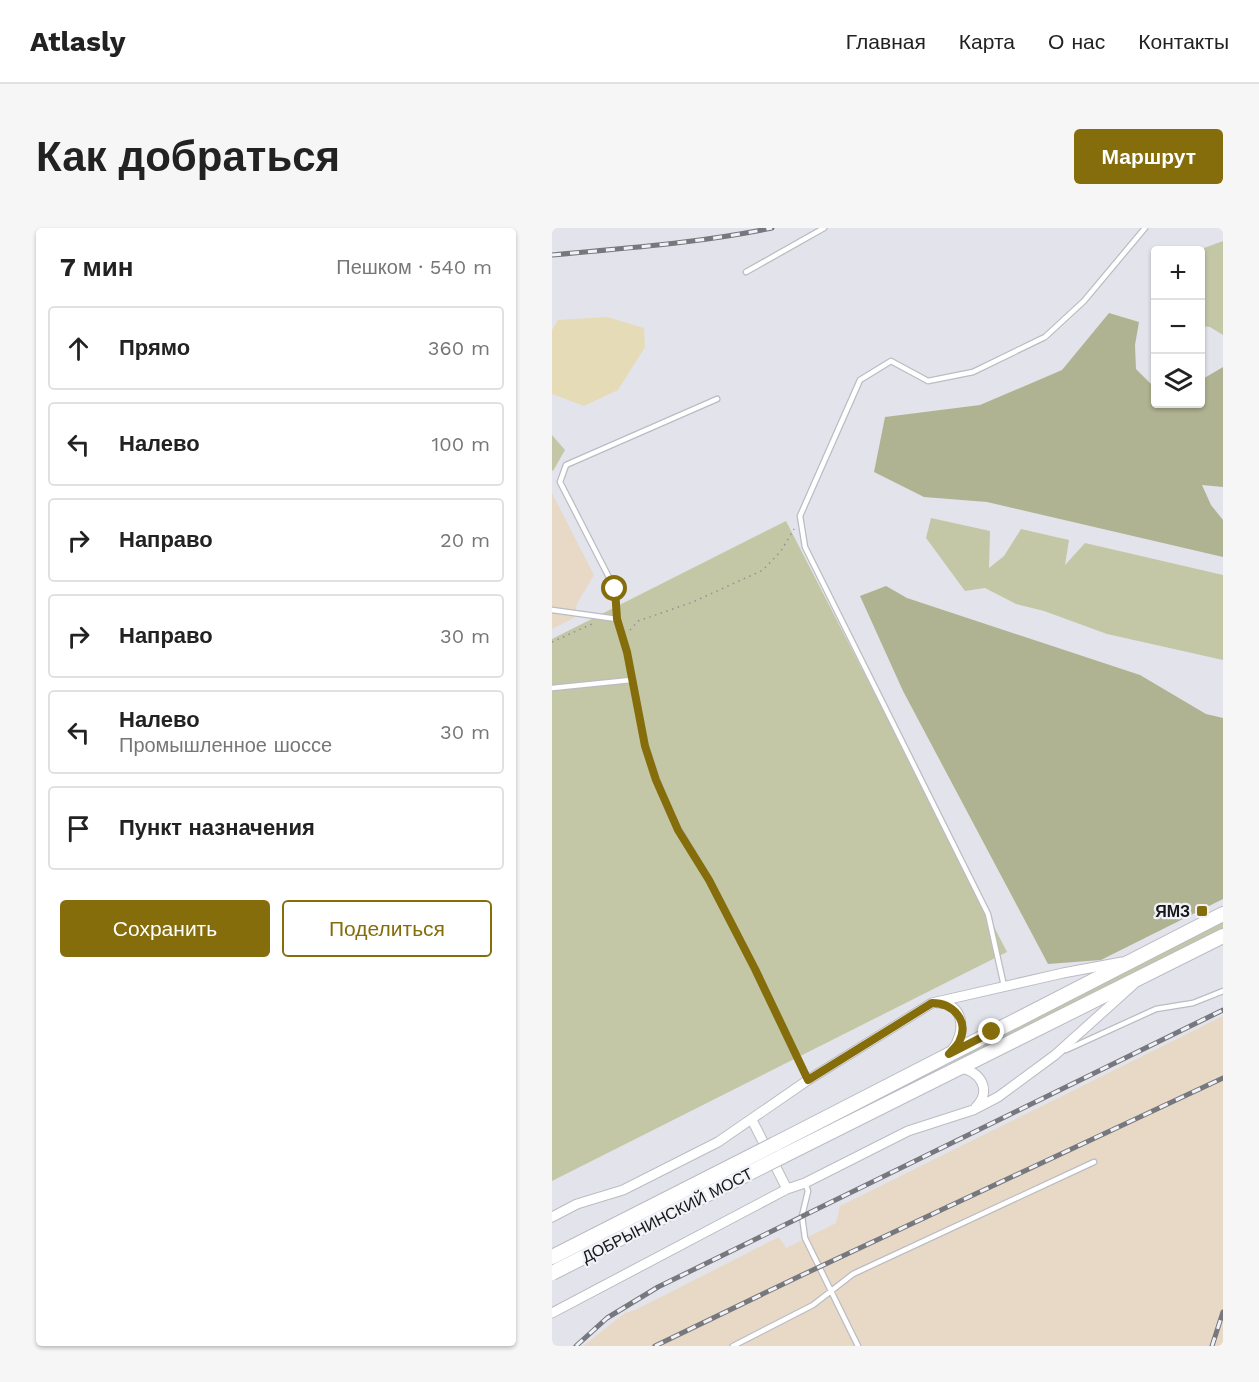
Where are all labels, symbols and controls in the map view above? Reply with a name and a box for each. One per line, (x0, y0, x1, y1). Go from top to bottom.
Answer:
text: Atlasly (30, 25, 125, 58)
text: Главная (846, 29, 926, 54)
text: Карта (959, 29, 1015, 54)
text: О нас (1048, 29, 1105, 54)
text: Контакты (1138, 29, 1229, 54)
button: Маршрут (1074, 129, 1223, 184)
text: Как добраться (36, 132, 340, 181)
map controls (1151, 246, 1205, 408)
button: + (1151, 246, 1205, 300)
text: 7 мин (60, 252, 134, 282)
text: Пешком · 540 m (336, 255, 492, 279)
button: − (1151, 300, 1205, 354)
icon: ahead (62, 332, 95, 365)
text: Прямо (119, 335, 190, 360)
text: 360 m (428, 336, 490, 360)
button: layers (1151, 354, 1205, 408)
icon: left (62, 428, 95, 461)
text: Налево (119, 431, 200, 456)
text: 100 m (431, 432, 490, 456)
icon: right (62, 524, 95, 557)
text: Направо (119, 527, 213, 552)
text: 20 m (440, 528, 490, 552)
route start (601, 575, 627, 601)
icon: right (62, 620, 95, 653)
text: Направо (119, 623, 213, 648)
text: 30 m (440, 624, 490, 648)
text: Налево (119, 707, 200, 732)
icon: left (62, 716, 95, 749)
text: 30 m (440, 720, 490, 744)
text: Промышленное шоссе (119, 733, 332, 757)
icon: arrive (62, 812, 95, 845)
text: Пункт назначения (119, 815, 315, 840)
button: Сохранить (60, 900, 270, 957)
button: Поделиться (282, 900, 492, 957)
place label: ЯМЗ (1155, 902, 1190, 921)
marker: ЯМЗ (1195, 904, 1209, 918)
route end (978, 1018, 1004, 1044)
street label: ДОБРЫНИНСКИЙ МОСТ (579, 1164, 756, 1267)

